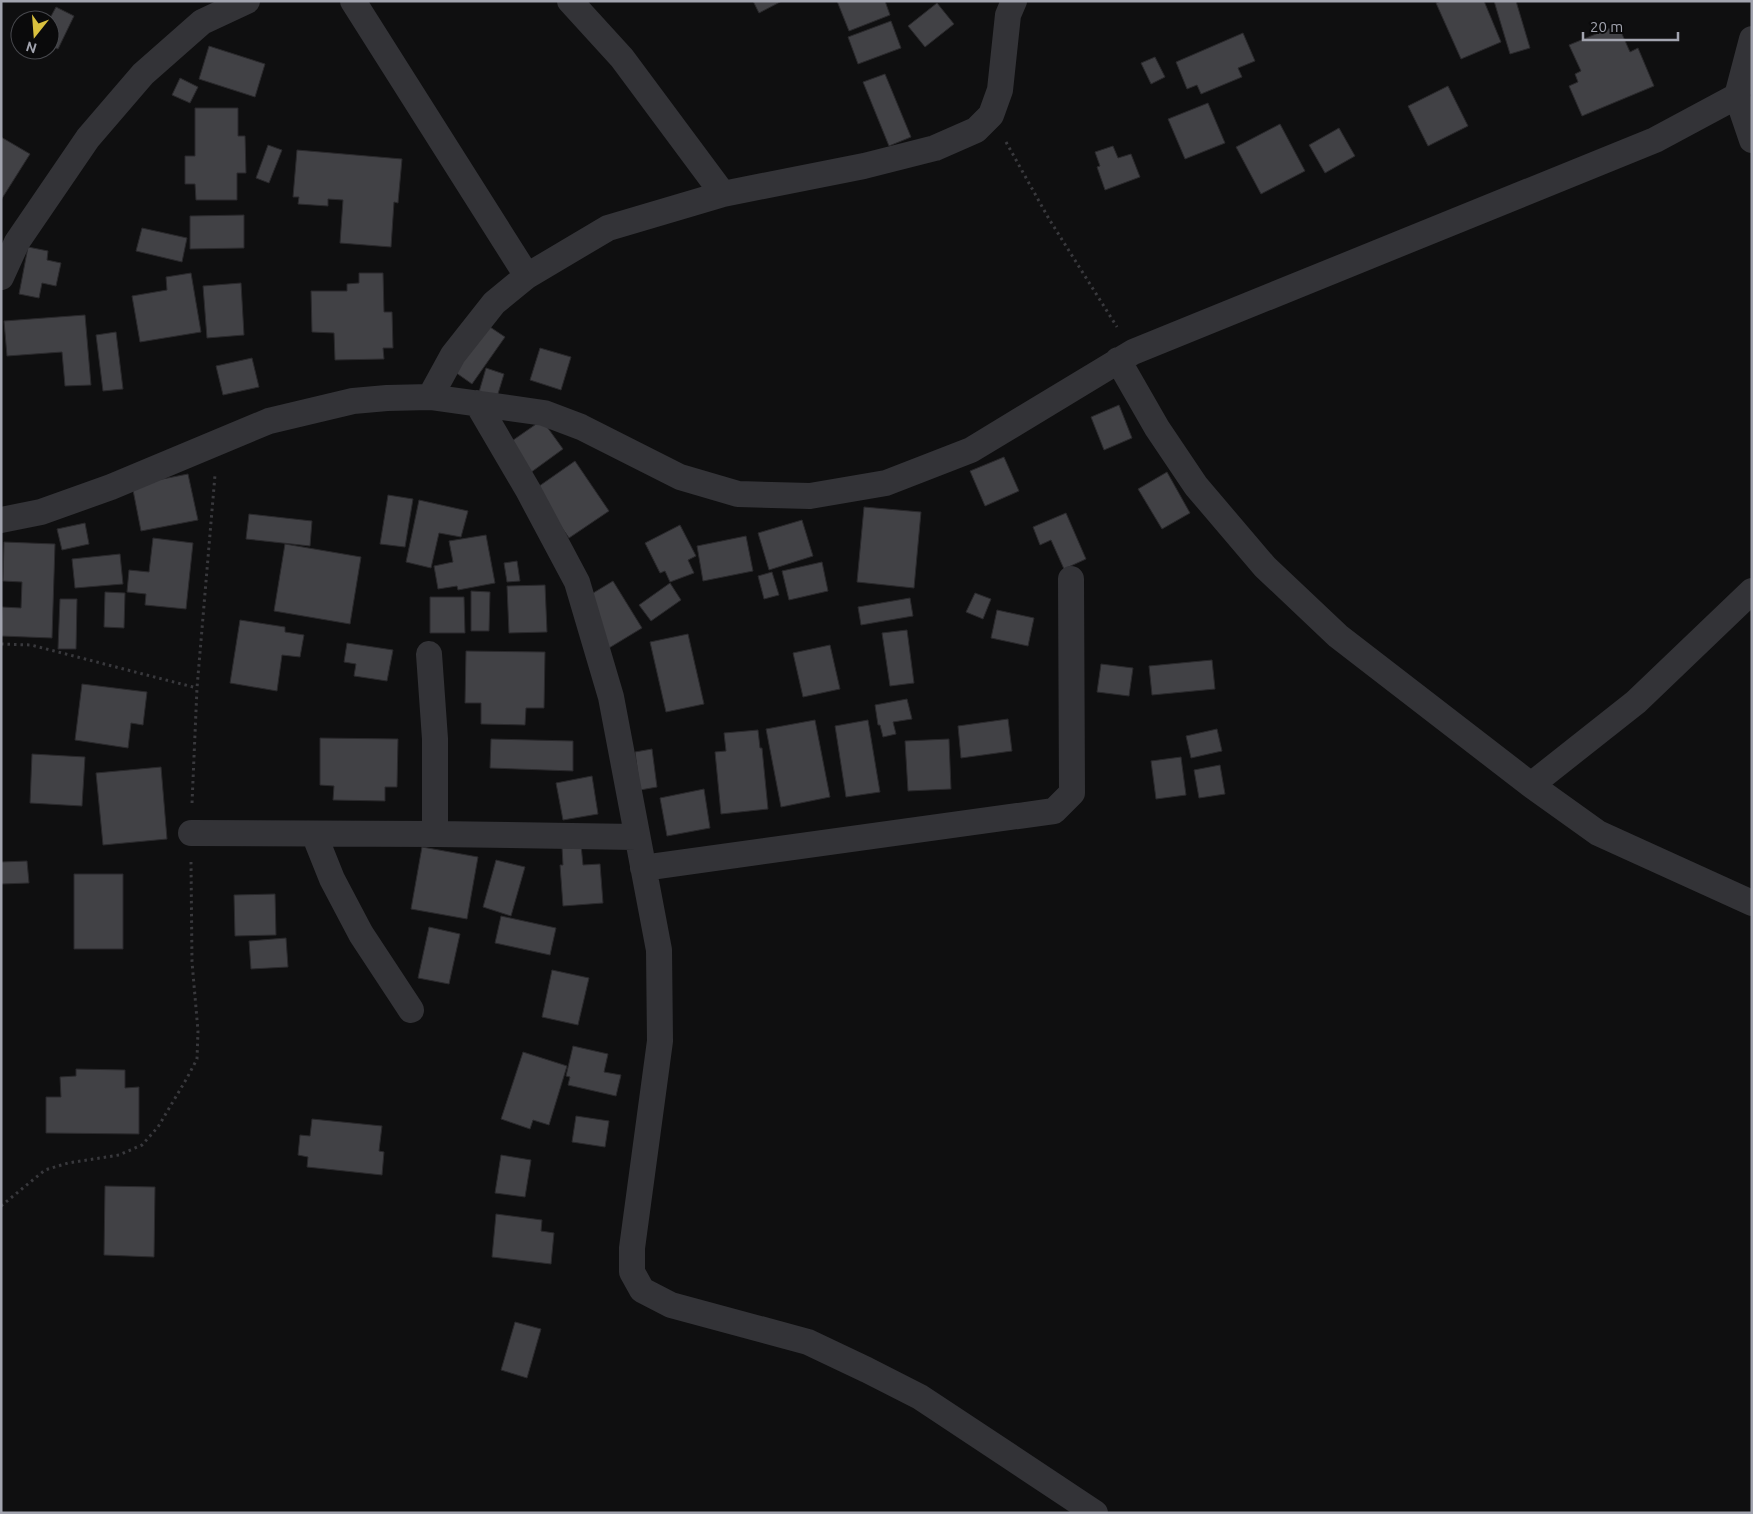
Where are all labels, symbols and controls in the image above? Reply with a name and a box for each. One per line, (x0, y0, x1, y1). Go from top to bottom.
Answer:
north arrow (10, 10, 60, 60)
scale bar (1583, 10, 1678, 42)
text: 20 m (1590, 18, 1623, 35)
text: N (24, 38, 39, 57)

